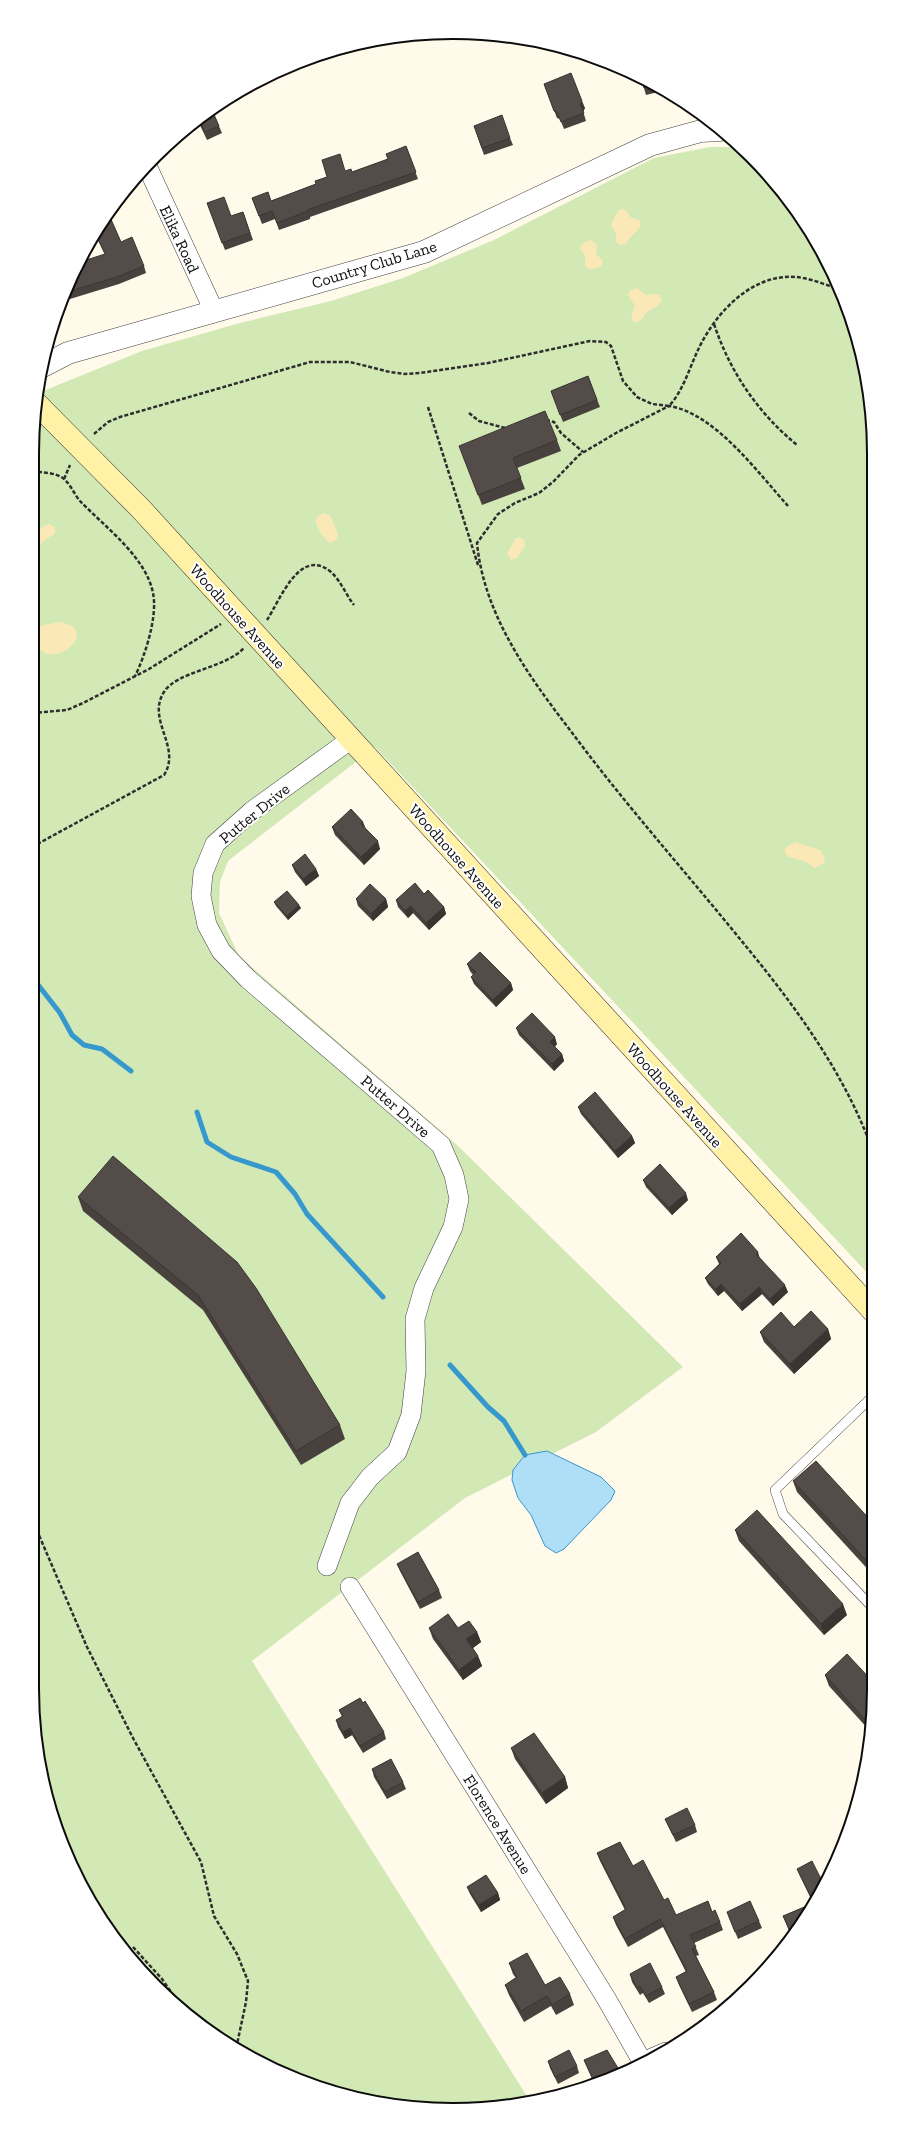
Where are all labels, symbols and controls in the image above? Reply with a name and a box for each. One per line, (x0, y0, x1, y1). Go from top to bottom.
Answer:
street label: Elika Road (156, 202, 204, 276)
street label: Country Club Lane (309, 236, 439, 293)
street label: Woodhouse Avenue (186, 560, 289, 672)
street label: Putter Drive (215, 779, 293, 848)
street label: Woodhouse Avenue (405, 800, 508, 912)
street label: Woodhouse Avenue (623, 1039, 726, 1151)
street label: Putter Drive (357, 1071, 434, 1142)
street label: Florence Avenue (459, 1771, 536, 1877)

